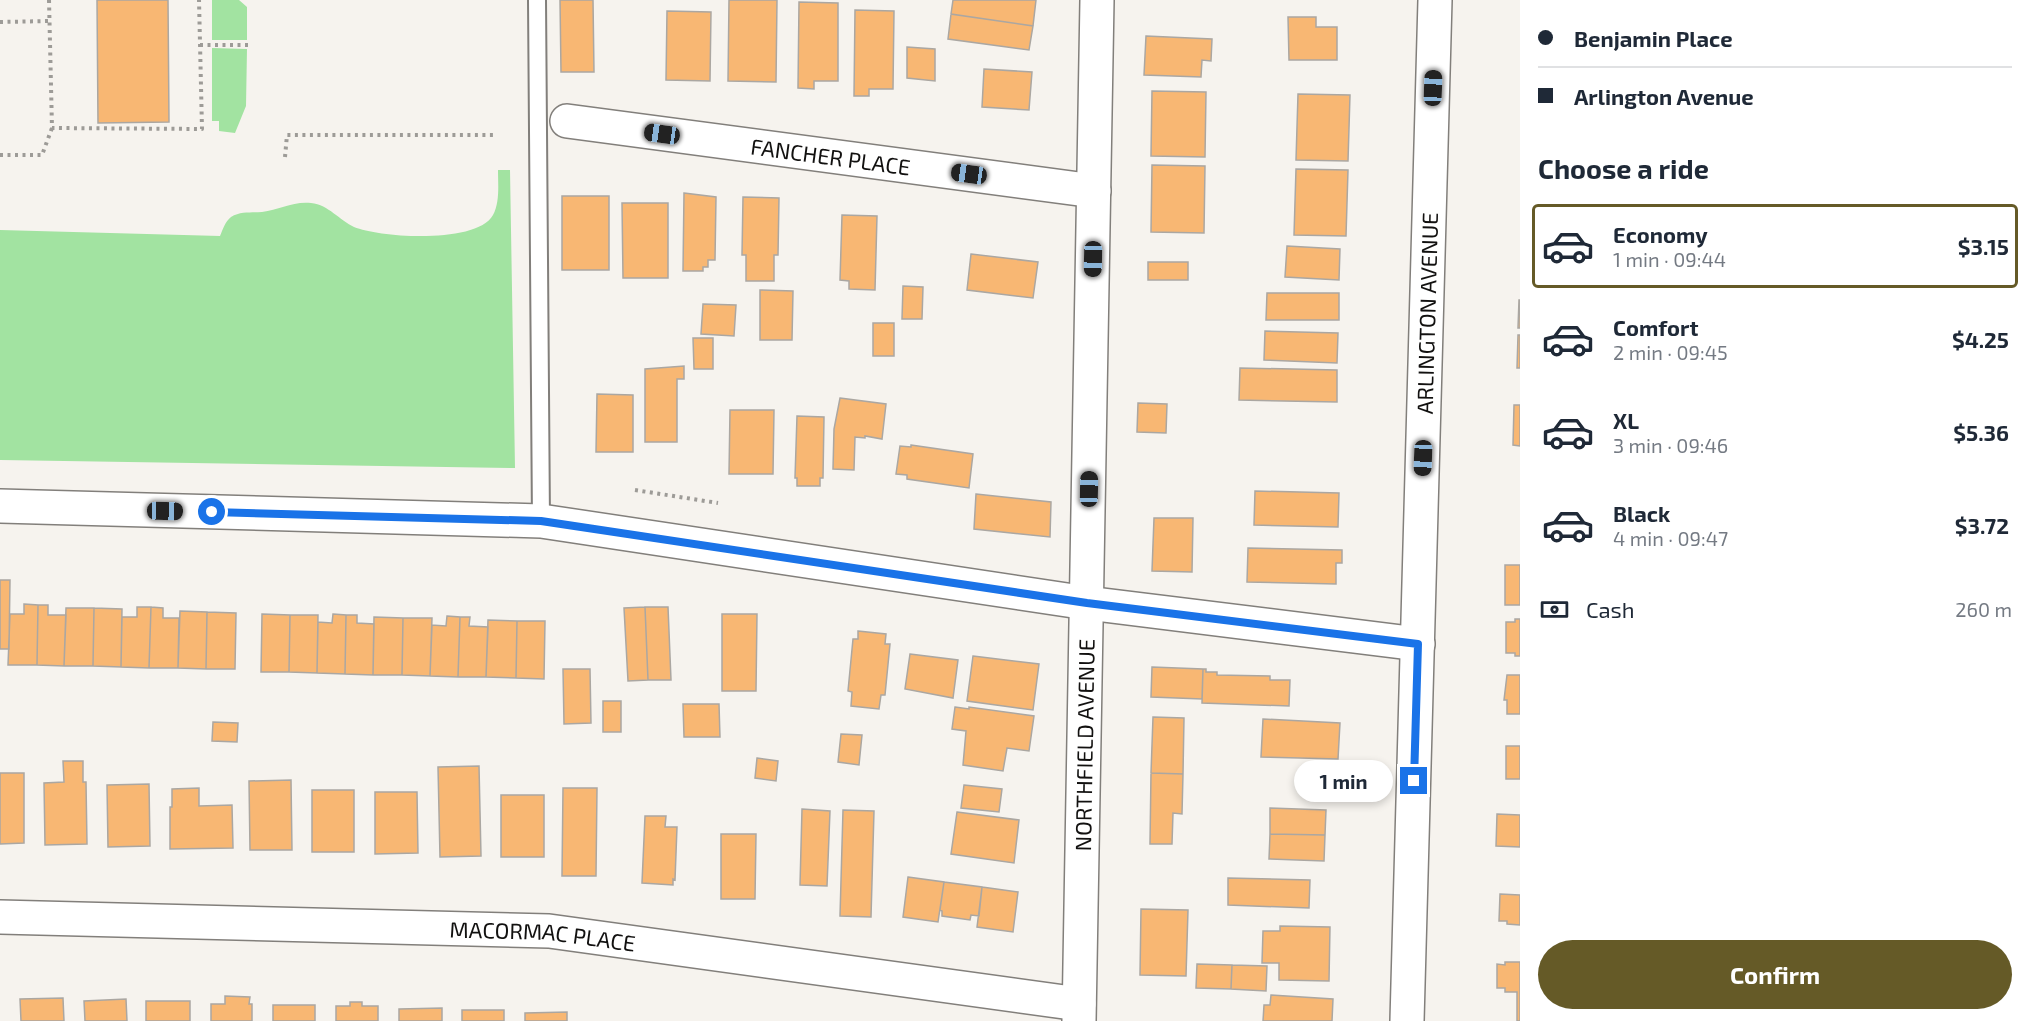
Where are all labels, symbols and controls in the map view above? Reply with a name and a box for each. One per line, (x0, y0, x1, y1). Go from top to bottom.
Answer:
text: Benjamin Place (1574, 25, 1733, 51)
car (1423, 70, 1443, 106)
text: Arlington Avenue (1574, 83, 1754, 109)
car (643, 123, 681, 145)
street label: FANCHER PLACE (749, 133, 912, 179)
text: Choose a ride (1538, 152, 1709, 184)
car (950, 163, 988, 185)
street label: ARLINGTON AVENUE (1411, 212, 1442, 415)
icon: car (1541, 219, 1595, 273)
text: Economy (1613, 221, 1708, 247)
text: $3.15 (1958, 233, 2009, 259)
car (1084, 241, 1102, 277)
text: 1 min · 09:44 (1613, 247, 1726, 271)
icon: car (1541, 312, 1595, 366)
text: Comfort (1613, 314, 1698, 340)
text: $4.25 (1952, 326, 2009, 352)
text: 2 min · 09:45 (1613, 340, 1728, 364)
icon: car (1541, 405, 1595, 459)
text: XL (1613, 407, 1639, 433)
text: $5.36 (1953, 419, 2009, 445)
text: 3 min · 09:46 (1613, 433, 1728, 457)
car (1413, 440, 1433, 476)
car (1080, 471, 1098, 507)
route start (198, 498, 225, 525)
icon: car (1541, 498, 1595, 552)
text: Black (1613, 500, 1670, 526)
car (147, 502, 183, 520)
text: $3.72 (1955, 512, 2009, 538)
text: 4 min · 09:47 (1613, 526, 1728, 550)
icon: cash (1538, 593, 1571, 626)
text: Cash (1586, 596, 1635, 622)
text: 260 m (1955, 597, 2012, 621)
street label: NORTHFIELD AVENUE (1069, 639, 1099, 852)
callout: 1 min (1294, 760, 1393, 802)
route end (1400, 767, 1427, 794)
text: 1 min (1319, 769, 1368, 793)
street label: MACORMAC PLACE (449, 915, 637, 956)
button: Confirm (1538, 940, 2012, 1009)

